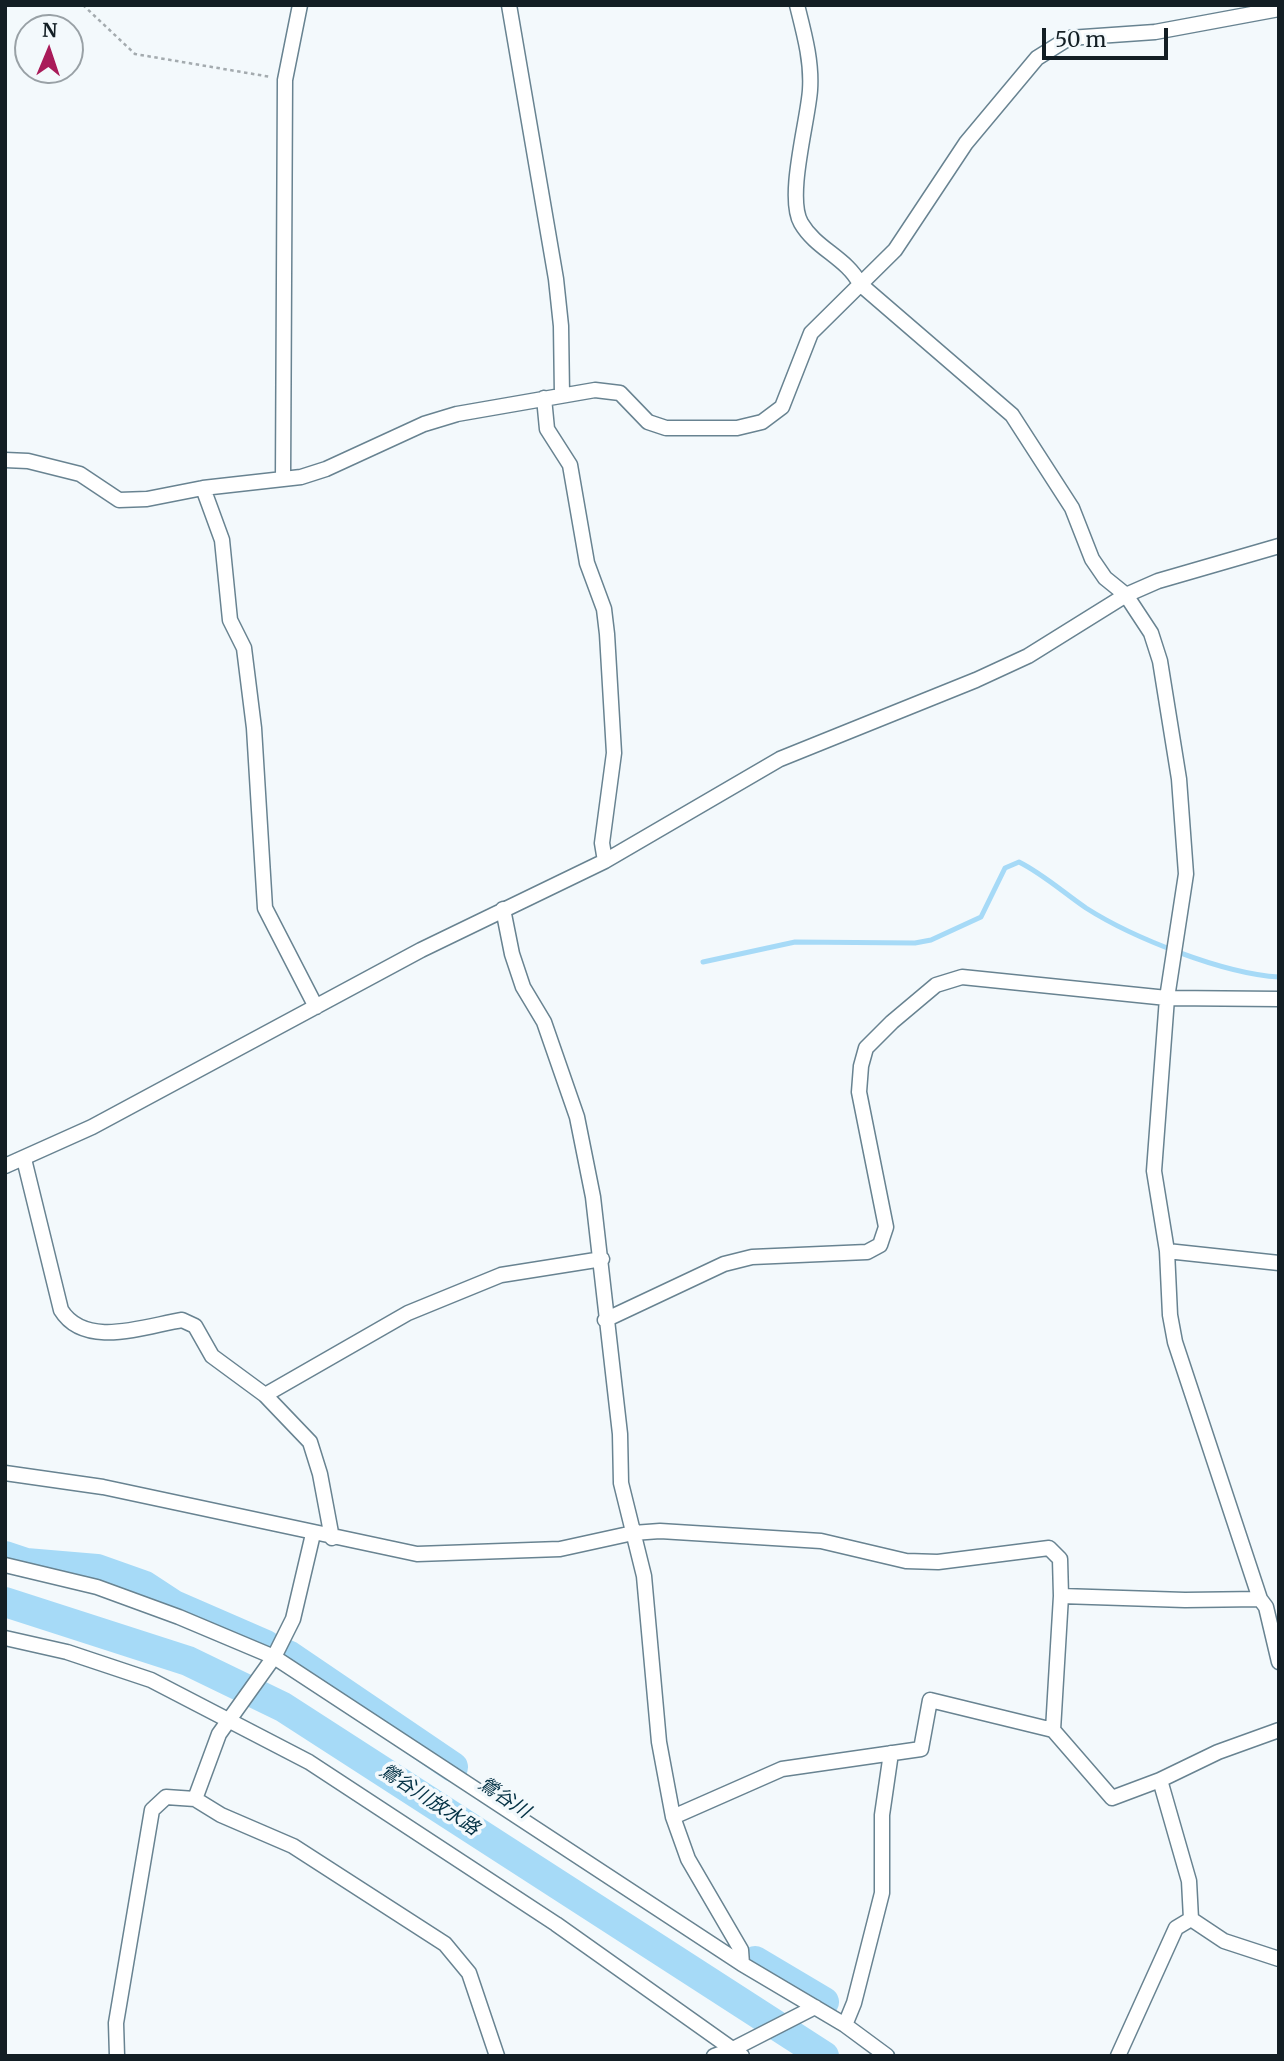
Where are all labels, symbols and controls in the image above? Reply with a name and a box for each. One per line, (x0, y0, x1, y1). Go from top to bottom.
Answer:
north arrow (14, 14, 84, 84)
scale bar (1046, 14, 1172, 58)
text: N (42, 18, 58, 42)
text: 50 m (1055, 26, 1106, 53)
water label: 鶯谷川放水路 (375, 1759, 483, 1841)
water label: 鶯谷川 (474, 1773, 534, 1823)

